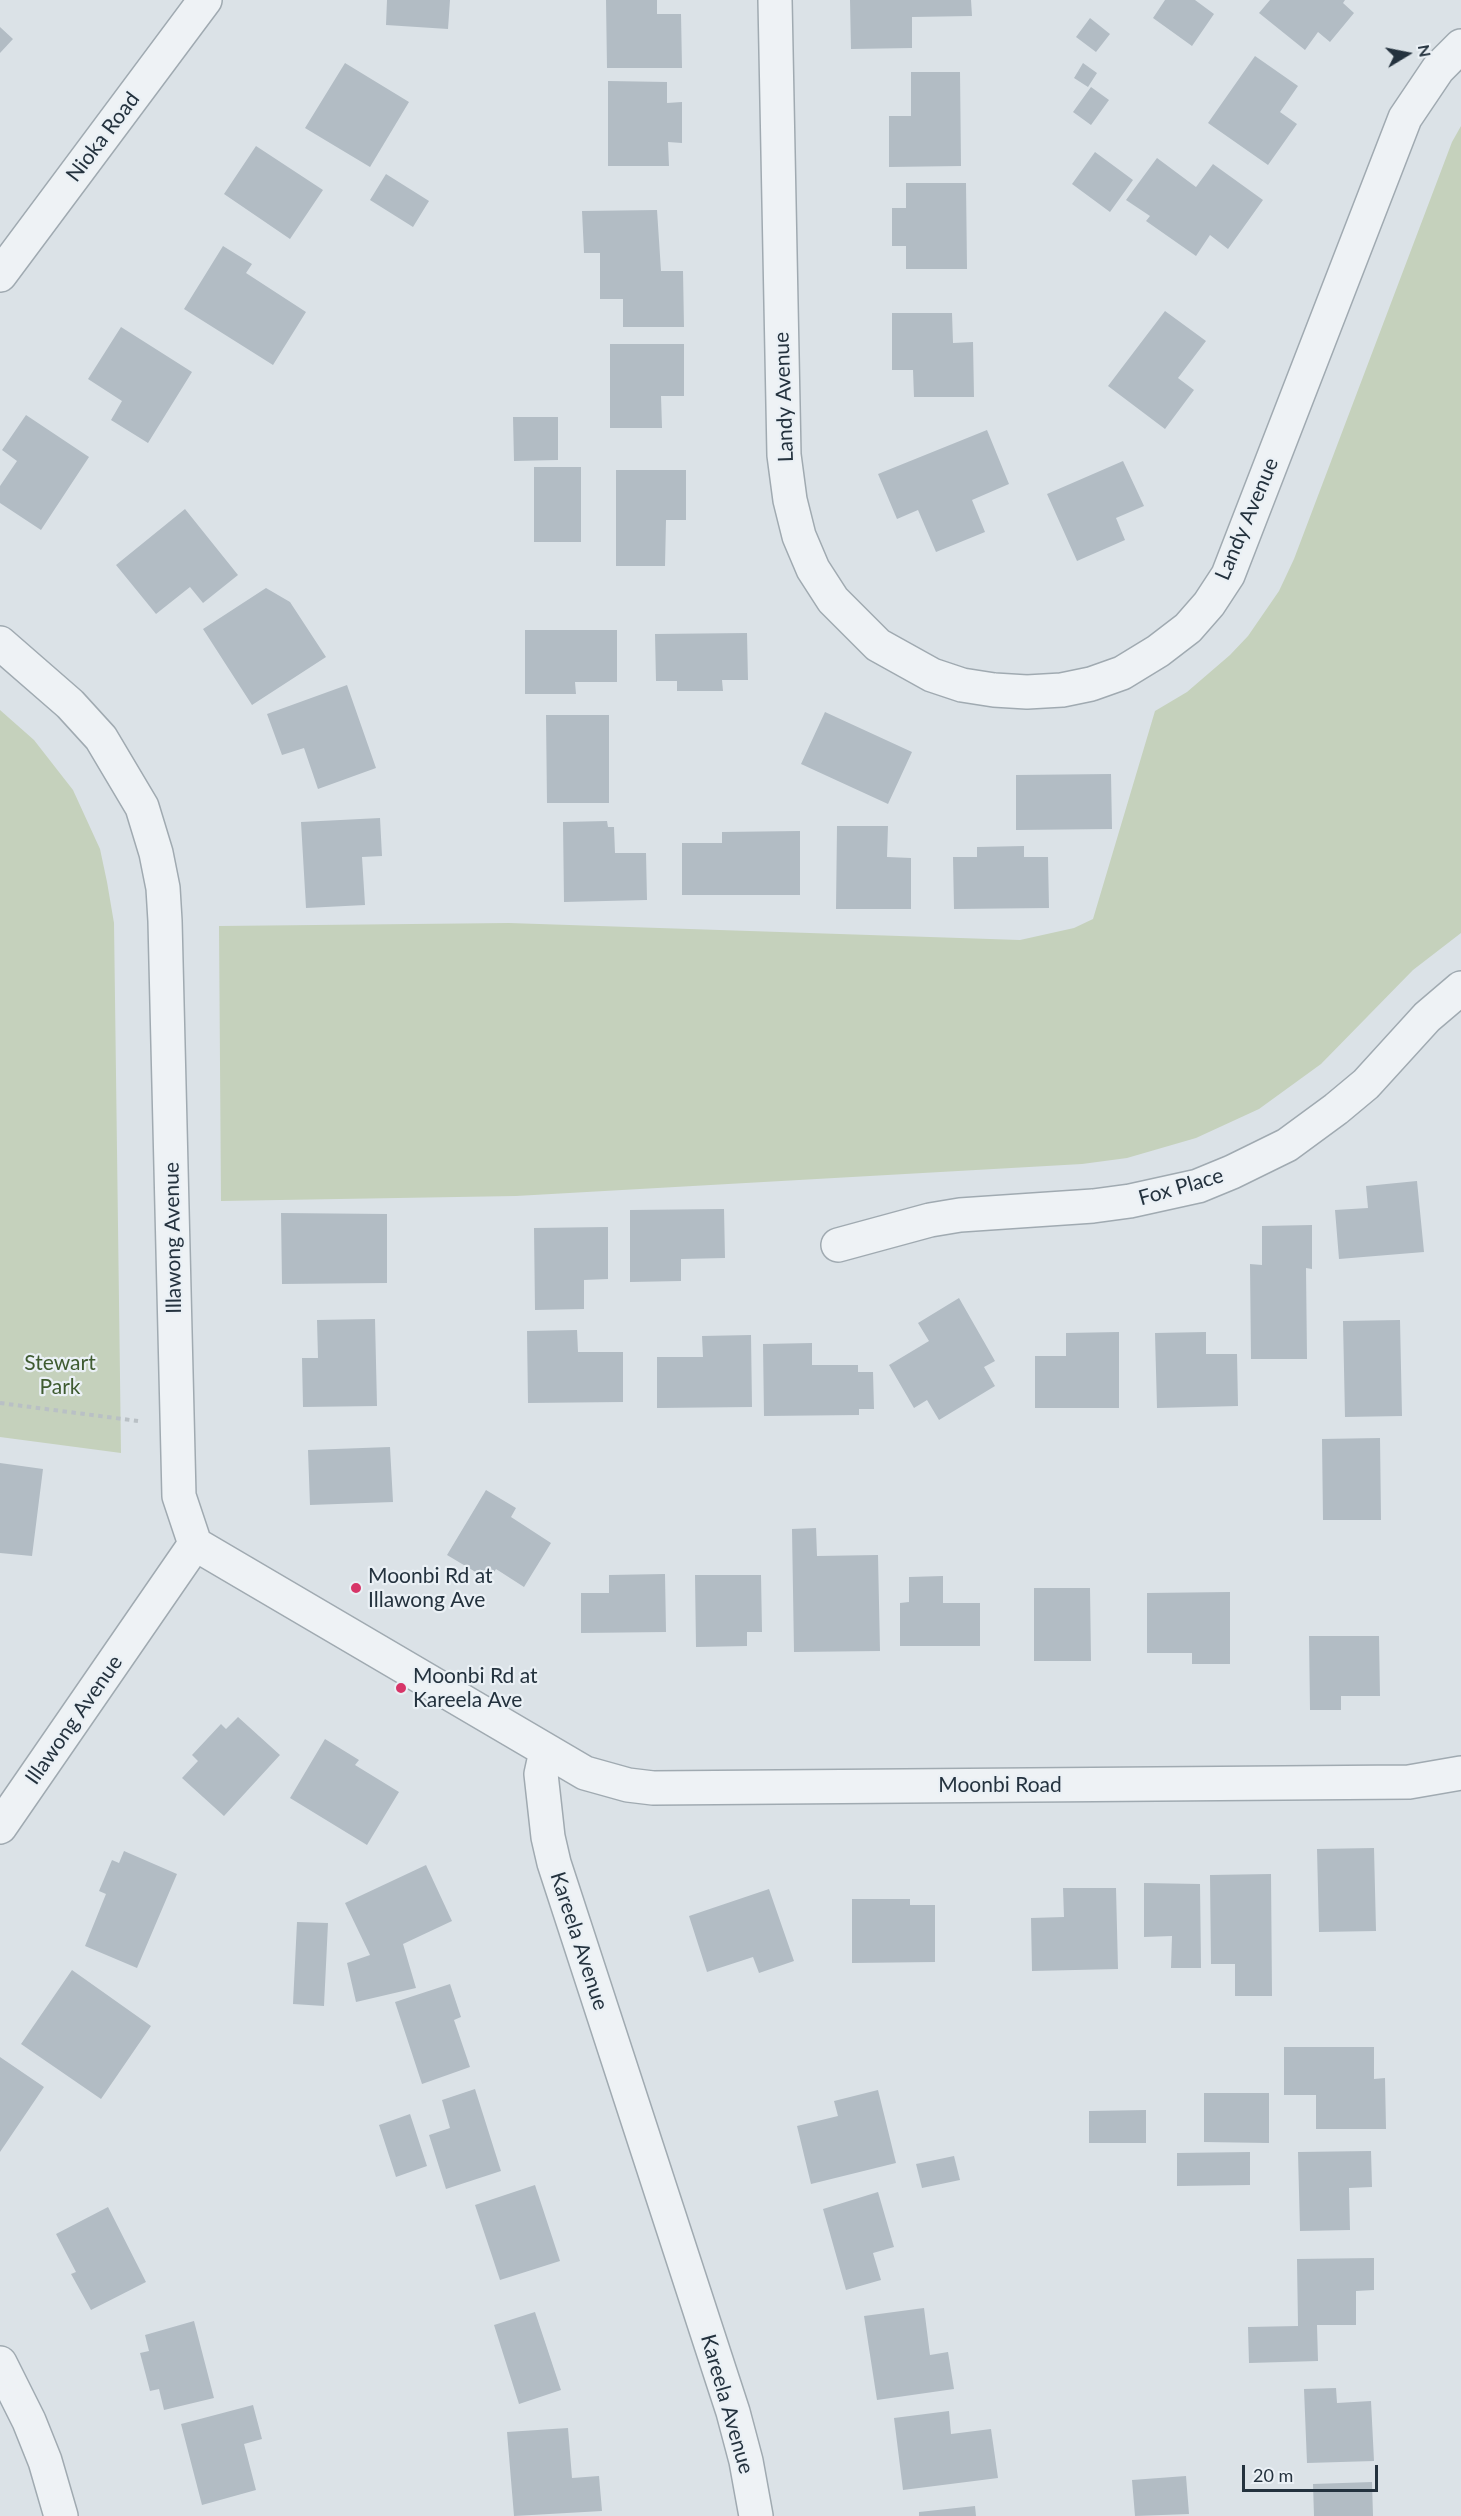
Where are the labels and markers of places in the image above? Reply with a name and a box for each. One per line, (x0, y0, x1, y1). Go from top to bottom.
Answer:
place label: Moonbi Rd at Illawong Ave (368, 1563, 492, 1613)
marker: Moonbi Rd at Illawong Ave (349, 1581, 363, 1595)
place label: Moonbi Rd at Kareela Ave (413, 1663, 537, 1713)
marker: Moonbi Rd at Kareela Ave (394, 1681, 408, 1695)

